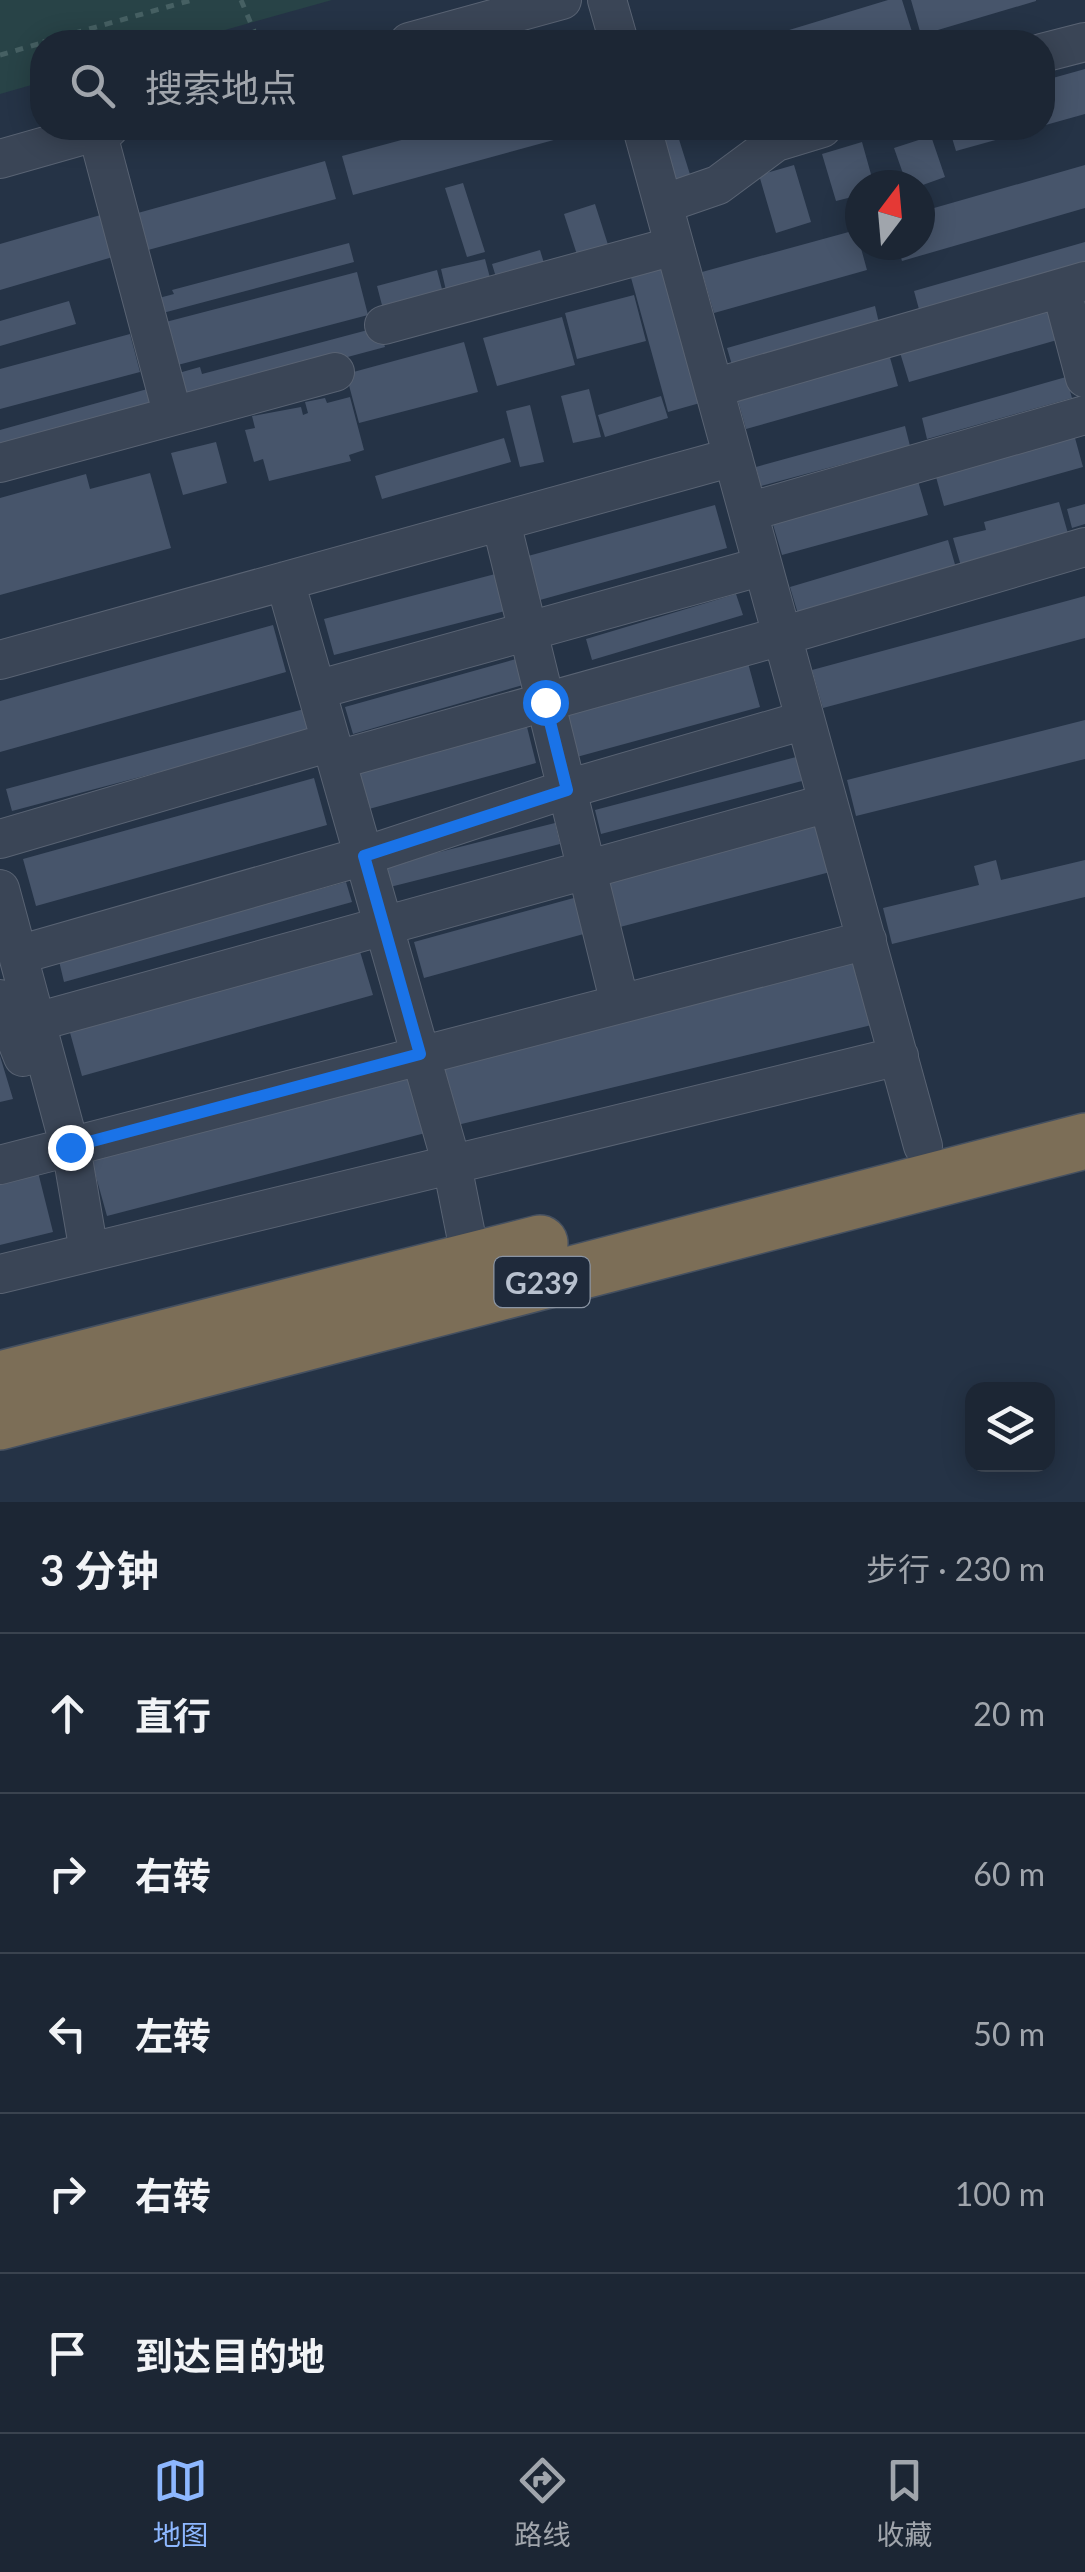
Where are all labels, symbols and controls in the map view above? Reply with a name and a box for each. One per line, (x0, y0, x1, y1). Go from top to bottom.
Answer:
search box (30, 30, 1055, 140)
icon: search (65, 58, 120, 113)
text: 搜索地点 (145, 64, 297, 110)
north arrow (845, 170, 935, 260)
route start (523, 680, 569, 726)
route end (48, 1125, 94, 1171)
road number: G239 (494, 1257, 590, 1307)
map controls (965, 1382, 1055, 1472)
button: layers (965, 1382, 1055, 1472)
text: 3 分钟 (40, 1545, 159, 1595)
text: 步行 · 230 m (866, 1549, 1045, 1588)
icon: ahead (40, 1686, 95, 1741)
text: 直行 (135, 1692, 211, 1738)
text: 20 m (973, 1694, 1045, 1733)
icon: right (40, 1846, 95, 1901)
text: 右转 (135, 1852, 211, 1898)
text: 60 m (973, 1854, 1045, 1893)
icon: left (40, 2006, 95, 2061)
text: 左转 (135, 2012, 211, 2058)
text: 50 m (973, 2014, 1045, 2053)
icon: right (40, 2166, 95, 2221)
text: 右转 (135, 2172, 211, 2218)
text: 100 m (955, 2174, 1045, 2213)
icon: arrive (40, 2326, 95, 2381)
text: 到达目的地 (135, 2332, 325, 2378)
tab: 地图 (153, 2453, 209, 2553)
tab: 路线 (514, 2453, 570, 2553)
tab: 收藏 (876, 2453, 932, 2553)

